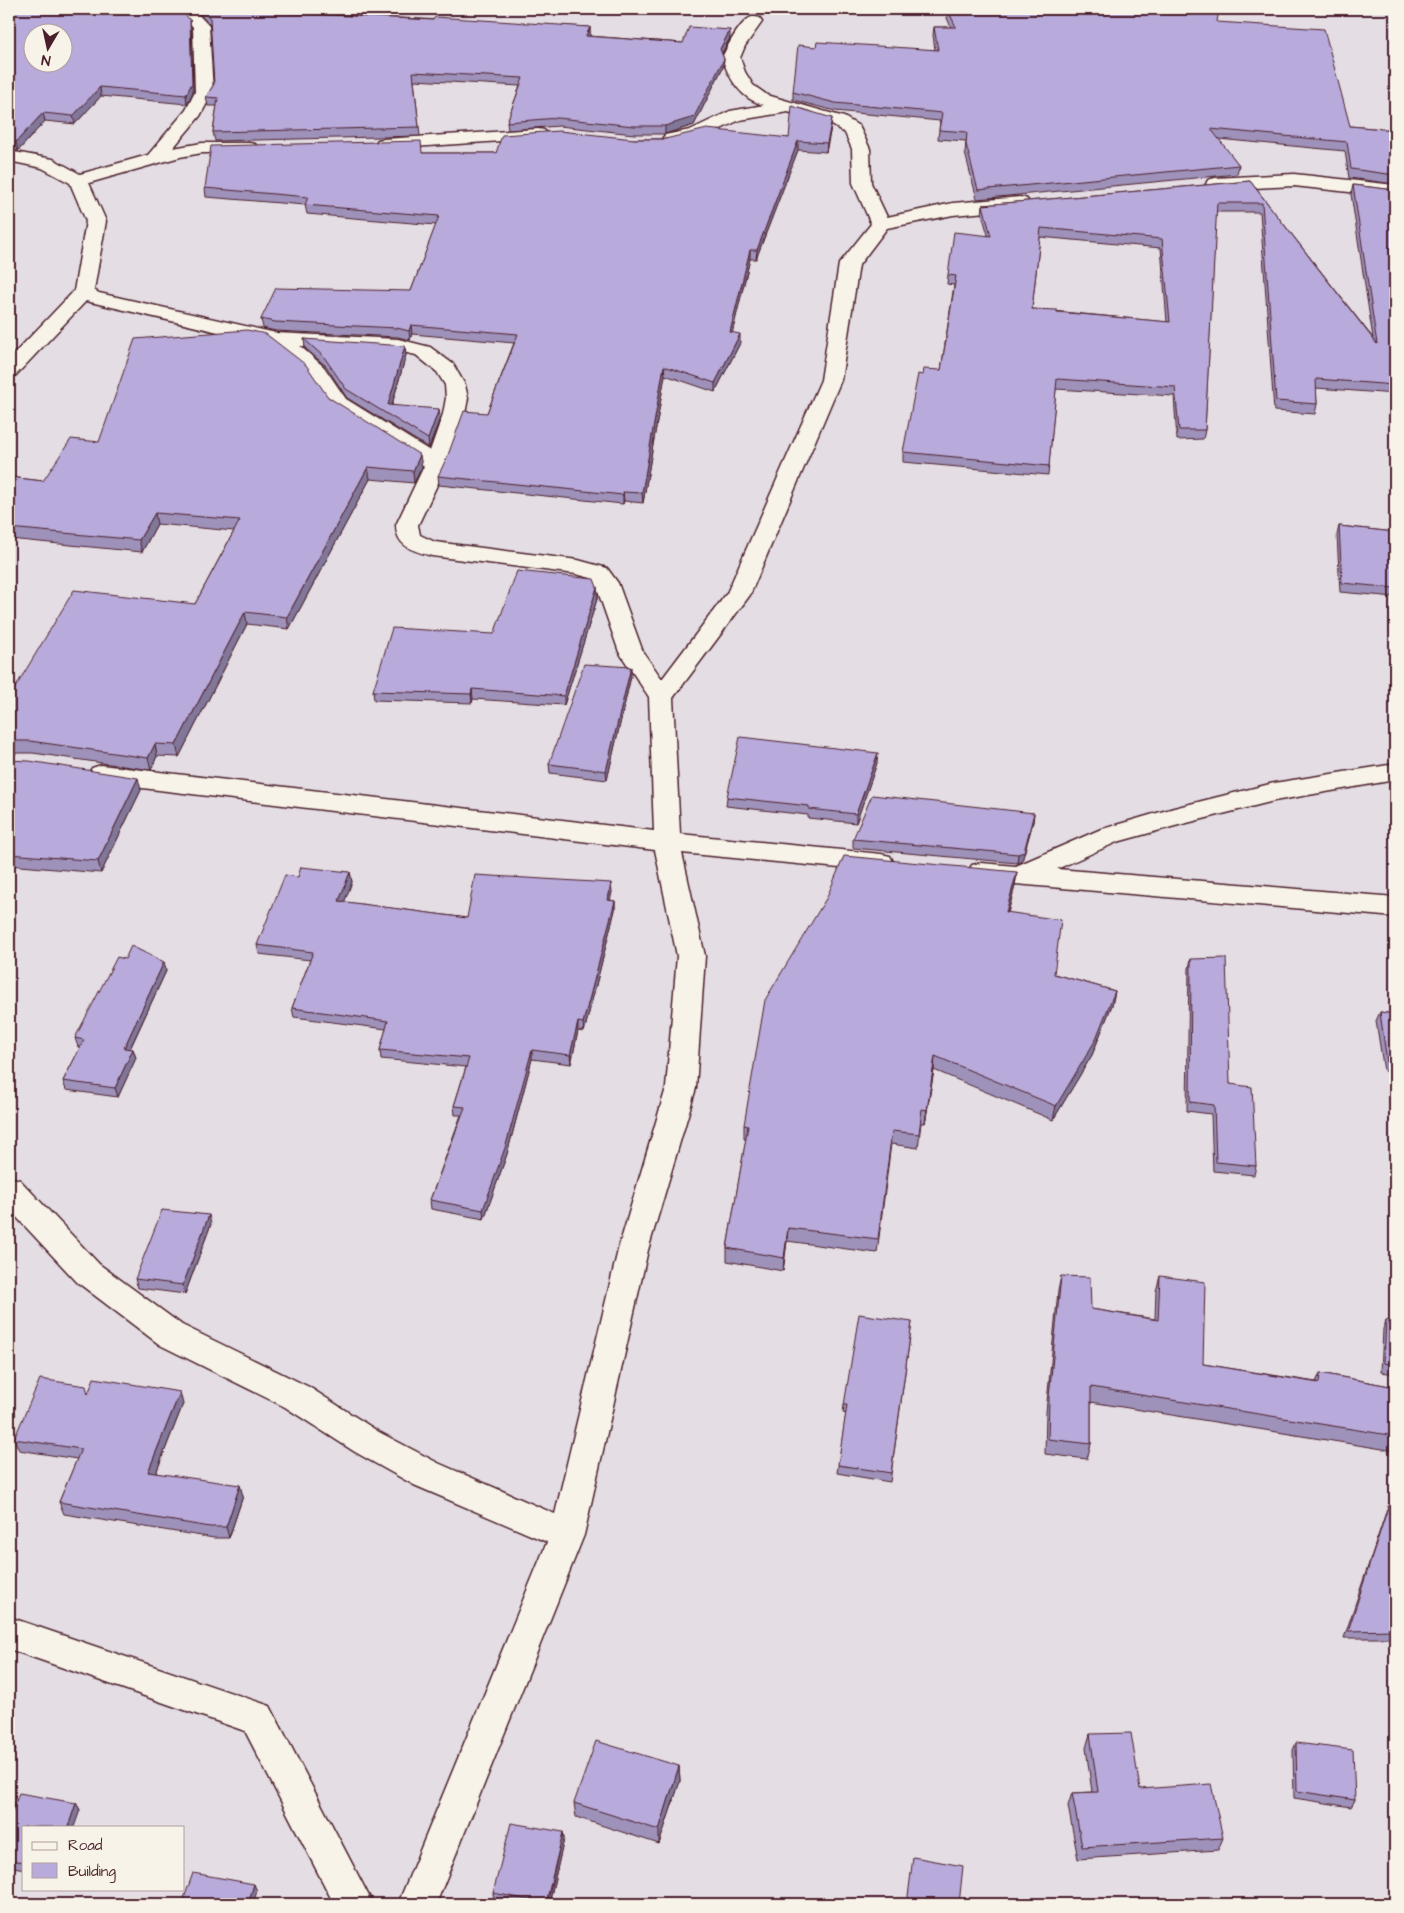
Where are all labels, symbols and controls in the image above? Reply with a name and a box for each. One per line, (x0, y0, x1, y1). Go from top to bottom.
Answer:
north arrow (22, 22, 72, 72)
text: N (40, 49, 52, 70)
legend (22, 1826, 185, 1890)
text: Road (68, 1835, 103, 1856)
text: Building (68, 1861, 116, 1883)

